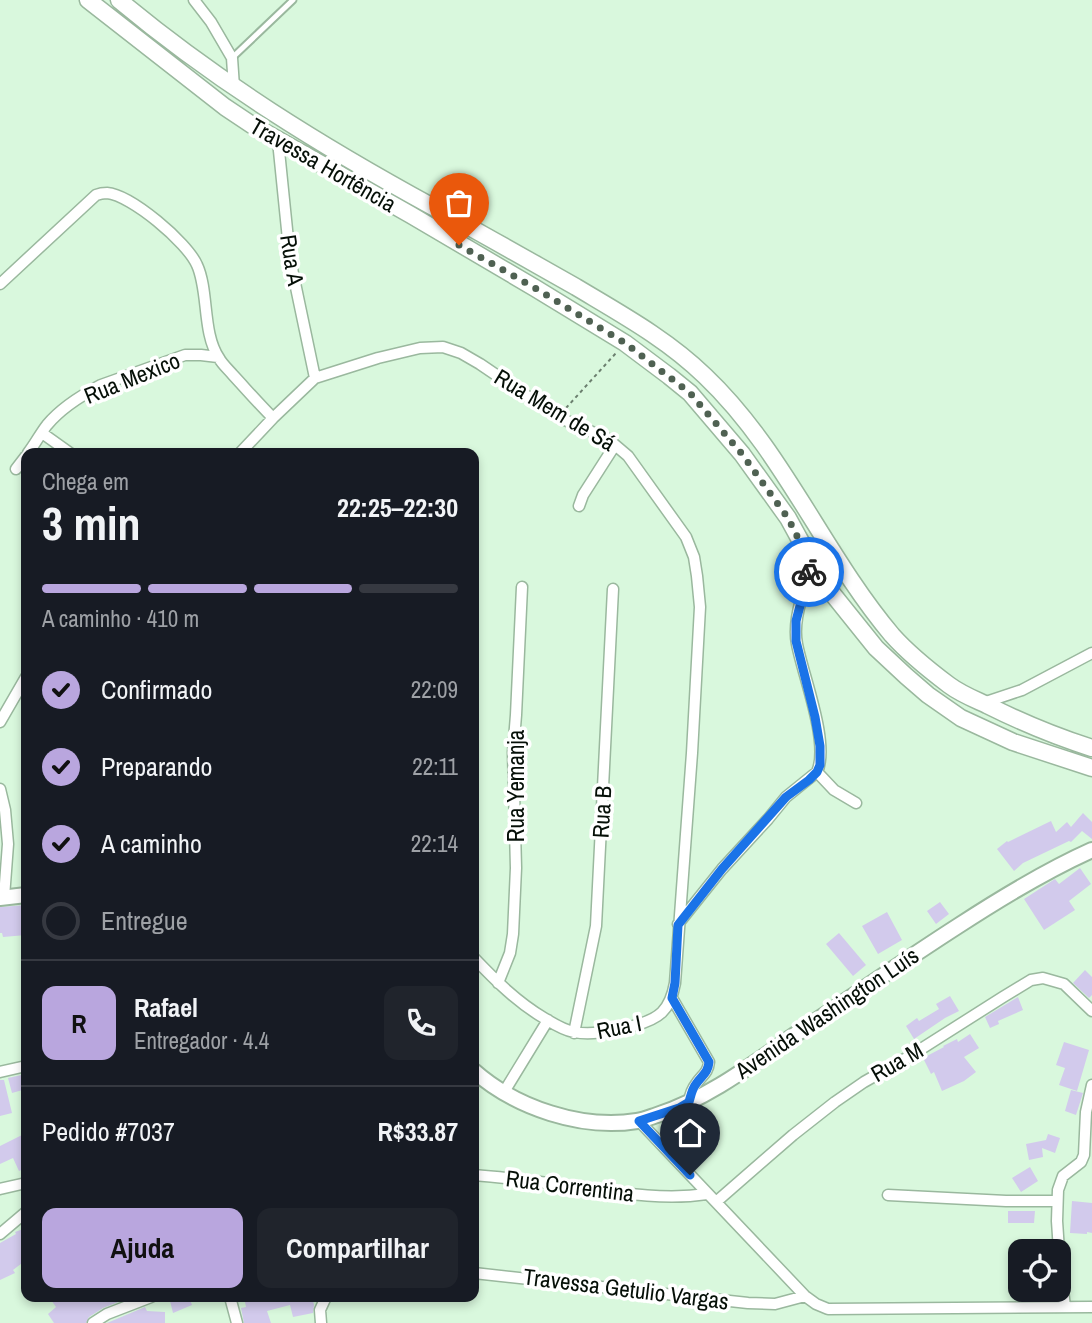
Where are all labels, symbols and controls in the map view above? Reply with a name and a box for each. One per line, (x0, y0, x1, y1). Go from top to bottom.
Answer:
street label: Travessa Hortência (245, 110, 402, 219)
pin (429, 173, 489, 245)
icon: bag (440, 184, 478, 222)
street label: Rua A (273, 232, 312, 288)
street label: Rua Mexico (79, 344, 184, 411)
street label: Rua Mem de Sá (489, 361, 622, 458)
text: Chega em (42, 466, 129, 497)
text: 22:25–22:30 (337, 490, 458, 525)
text: 3 min (42, 492, 141, 554)
courier (774, 537, 844, 607)
icon: bike (790, 553, 828, 591)
text: A caminho · 410 m (42, 603, 199, 634)
icon: check (42, 671, 80, 709)
text: Confirmado (101, 672, 212, 707)
text: 22:09 (411, 674, 458, 705)
street label: Rua Yemanja (500, 729, 531, 842)
icon: check (42, 748, 80, 786)
text: Preparando (101, 749, 212, 784)
text: 22:11 (412, 751, 458, 782)
street label: Rua B (585, 785, 618, 839)
icon: check (42, 825, 80, 863)
text: A caminho (101, 826, 202, 861)
text: 22:14 (411, 828, 458, 859)
text: Entregue (101, 903, 188, 938)
street label: Avenida Washington Luís (728, 940, 925, 1086)
button: phone (384, 986, 458, 1060)
text: Rafael (134, 990, 198, 1025)
text: R (71, 1006, 87, 1041)
street label: Rua I (594, 1007, 644, 1046)
text: Entregador · 4.4 (134, 1025, 269, 1056)
street label: Rua M (865, 1034, 929, 1089)
pin (660, 1103, 720, 1175)
text: Pedido #7037 (42, 1114, 175, 1149)
text: R$33.87 (377, 1114, 458, 1149)
icon: home (671, 1114, 709, 1152)
street label: Rua Correntina (504, 1162, 636, 1209)
button: Ajuda (42, 1208, 243, 1288)
button: Compartilhar (257, 1208, 458, 1288)
map controls (1008, 1239, 1071, 1302)
button: locate (1008, 1239, 1071, 1302)
street label: Travessa Getulio Vargas (522, 1261, 730, 1316)

